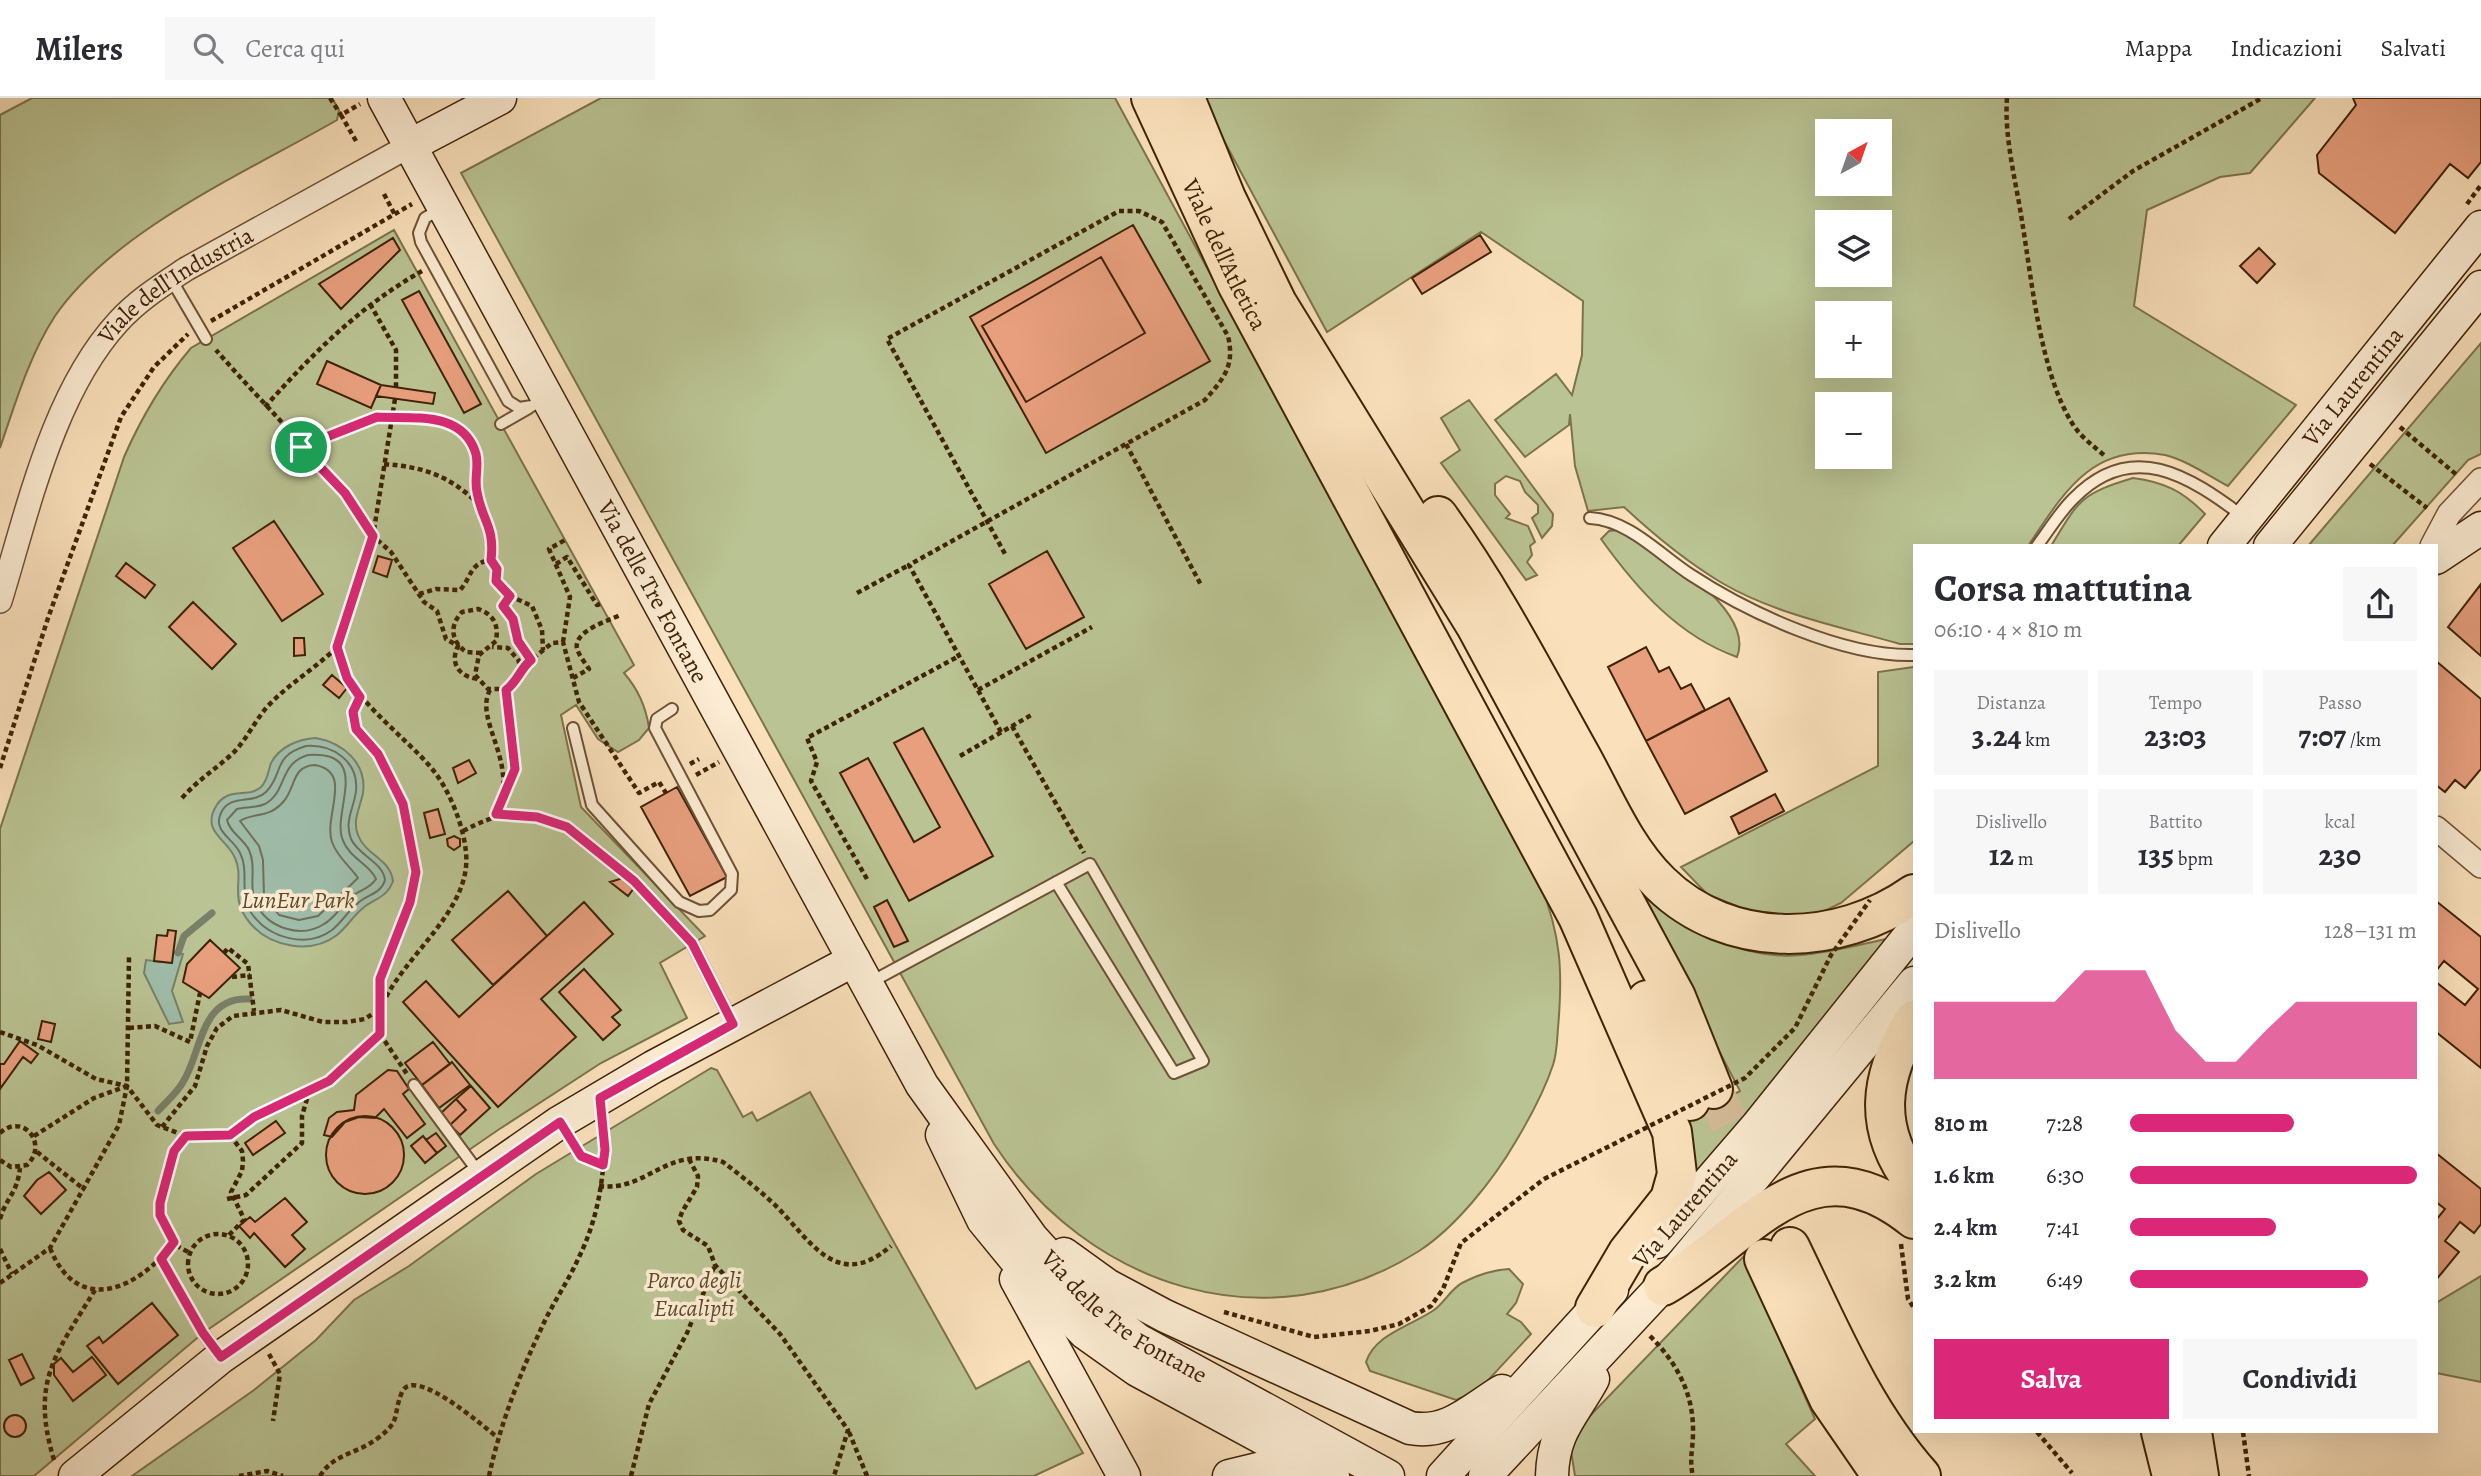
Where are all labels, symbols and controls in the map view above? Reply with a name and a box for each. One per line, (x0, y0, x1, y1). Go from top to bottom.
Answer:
search box (165, 17, 655, 80)
text: Milers (35, 26, 123, 71)
icon: search (189, 29, 227, 67)
text: Cerca qui (245, 31, 345, 66)
text: Mappa (2125, 32, 2193, 64)
text: Indicazioni (2231, 32, 2343, 64)
text: Salvati (2381, 32, 2446, 64)
north arrow (1815, 119, 1892, 196)
map controls (1815, 119, 1892, 469)
street label: Viale dell'Atletica (1174, 173, 1275, 337)
button: layers (1815, 210, 1892, 287)
street label: Viale dell'Industria (90, 219, 260, 351)
button: + (1815, 301, 1892, 378)
street label: Via Laurentina (2294, 319, 2411, 454)
button: − (1815, 392, 1892, 469)
pin (271, 417, 331, 477)
icon: arrive (282, 428, 320, 466)
street label: Via delle Tre Fontane (590, 494, 716, 688)
text: Corsa mattutina (1934, 562, 2192, 614)
button: share (2343, 567, 2417, 641)
text: 06:10 · 4 × 810 m (1934, 614, 2082, 645)
text: Distanza (1976, 690, 2046, 716)
text: Tempo (2149, 690, 2202, 716)
text: Passo (2318, 690, 2362, 716)
text: 3.24 (1972, 716, 2022, 756)
text: 23:03 (2144, 716, 2207, 756)
text: 7:07 (2298, 716, 2346, 756)
text: km (2022, 727, 2051, 753)
text: /km (2346, 727, 2381, 753)
text: Dislivello (1975, 809, 2047, 835)
text: Battito (2149, 809, 2202, 835)
text: kcal (2325, 809, 2355, 835)
text: 12 (1989, 835, 2014, 875)
text: 135 (2138, 835, 2174, 875)
text: 230 (2319, 835, 2361, 875)
text: m (2014, 846, 2034, 872)
text: bpm (2174, 846, 2213, 872)
park label: LunEur Park (241, 884, 355, 916)
text: Dislivello (1934, 915, 2021, 946)
text: 128–131 m (2324, 915, 2417, 946)
text: 810 m (1934, 1108, 1988, 1139)
text: 7:28 (2046, 1108, 2083, 1139)
street label: Via Laurentina (1625, 1143, 1745, 1275)
text: 1.6 km (1934, 1160, 1994, 1191)
text: 6:30 (2046, 1160, 2084, 1191)
text: 2.4 km (1934, 1212, 1997, 1243)
text: 7:41 (2046, 1212, 2079, 1243)
street label: Via delle Tre Fontane (1033, 1242, 1213, 1391)
park label: Parco degli Eucalipti (647, 1264, 741, 1324)
text: 3.2 km (1934, 1264, 1997, 1295)
text: 6:49 (2046, 1264, 2083, 1295)
button: Salva (1934, 1339, 2169, 1419)
button: Condividi (2183, 1339, 2417, 1419)

